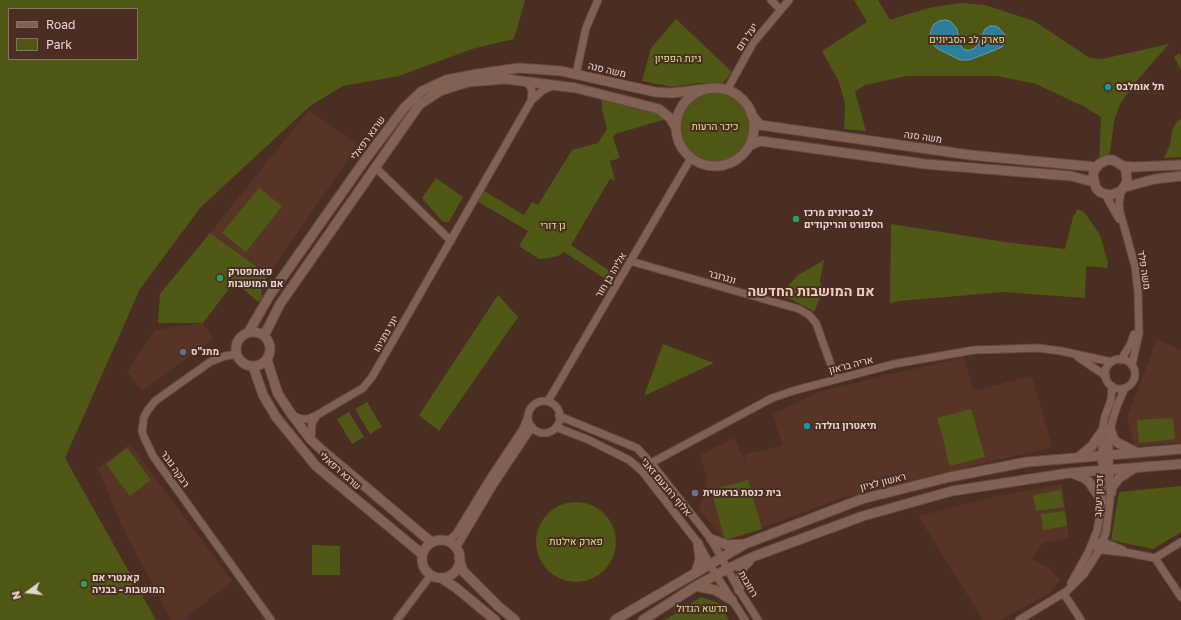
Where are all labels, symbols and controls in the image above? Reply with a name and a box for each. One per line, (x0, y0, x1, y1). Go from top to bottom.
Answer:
legend (8, 8, 138, 60)
text: Road (46, 17, 75, 32)
street label: יעל רום (733, 21, 761, 53)
park label: פארק לב הסביונים (929, 34, 1005, 46)
text: Park (46, 37, 72, 52)
park label: גינת הפפיון (655, 53, 701, 65)
street label: משה סנה (587, 60, 627, 80)
place label: תל אומלבס (1116, 81, 1164, 93)
marker: תל אומלבס (1103, 82, 1113, 92)
street label: שרגא רפאלי (348, 114, 388, 162)
park label: כיכר הרעות (692, 121, 738, 133)
street label: משה סנה (903, 128, 943, 146)
place label: לב סביונים מרכז הספורט והריקודים (804, 207, 883, 230)
marker: לב סביונים מרכז הספורט והריקודים (791, 214, 801, 224)
park label: גן דורי (540, 220, 566, 232)
street label: אליהו בן חור (593, 250, 629, 300)
street label: משה פלד (1135, 250, 1153, 290)
place label: פאמפטרק אם המושבות (228, 266, 283, 290)
street label: ונגרובר (707, 267, 737, 287)
marker: פאמפטרק אם המושבות (215, 273, 225, 283)
district label: אם המושבות החדשה (747, 284, 875, 300)
street label: יוני נתניהו (371, 313, 401, 355)
place label: מתנ"ס (191, 346, 219, 358)
marker: מתנ"ס (178, 347, 188, 357)
street label: אריה בראון (828, 354, 874, 376)
place label: תיאטרון גולדה (815, 420, 877, 432)
marker: תיאטרון גולדה (802, 421, 812, 431)
street label: רבקה גובר (158, 448, 192, 490)
street label: שרגא רפאלי (317, 450, 363, 492)
street label: אלוף רחבעם זאבי (638, 456, 694, 518)
street label: ראשון לציון (859, 470, 907, 494)
street label: זכרון יעקב (1092, 474, 1106, 518)
place label: בית כנסת בראשית (703, 487, 781, 499)
marker: בית כנסת בראשית (690, 488, 700, 498)
park label: פארק אילנות (549, 536, 603, 548)
street label: רחובות (736, 569, 760, 599)
north arrow (8, 572, 48, 612)
place label: קאנטרי אם המושבות - בבניה (92, 572, 165, 596)
marker: קאנטרי אם המושבות - בבניה (79, 579, 89, 589)
text: N (9, 590, 23, 601)
park label: הדשא הגדול (677, 603, 727, 615)

